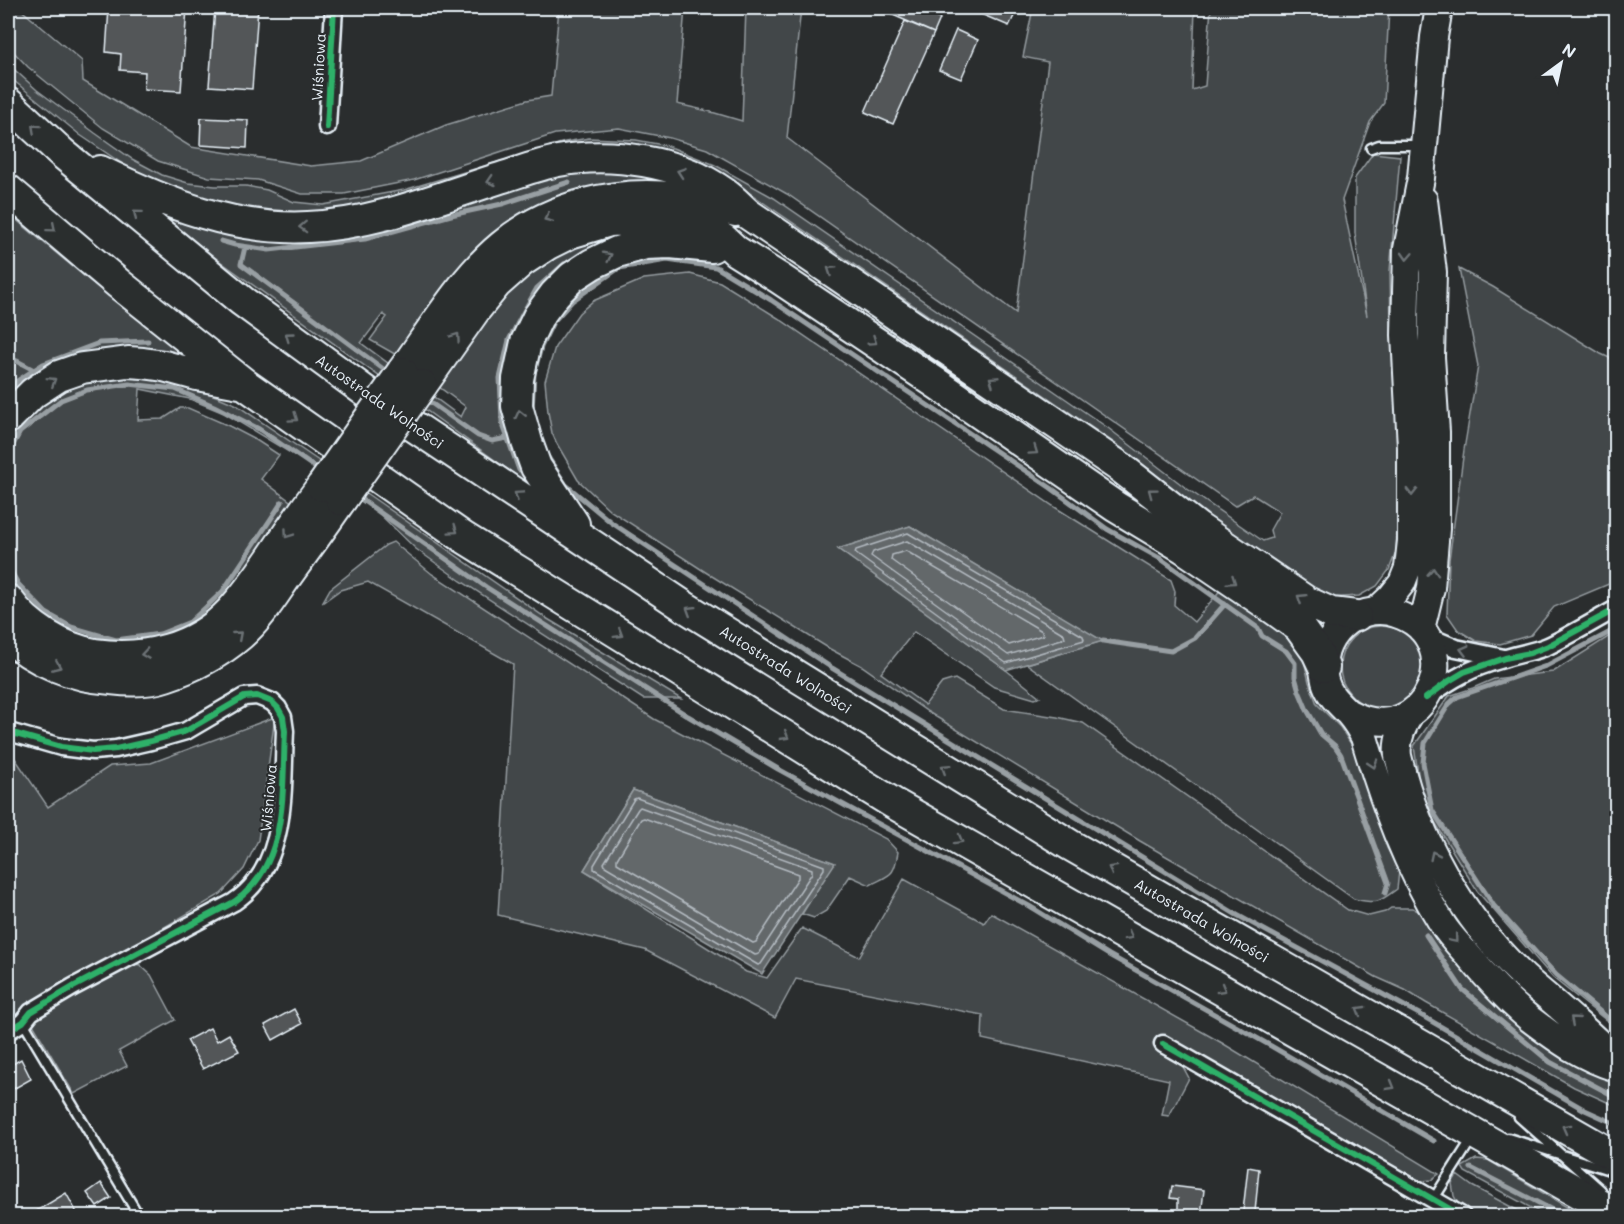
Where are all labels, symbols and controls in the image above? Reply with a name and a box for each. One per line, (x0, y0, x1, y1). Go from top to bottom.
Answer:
street label: Wiśniowa (306, 33, 330, 101)
north arrow (1531, 33, 1591, 93)
text: N (1559, 38, 1580, 62)
one-way arrow (31, 124, 41, 135)
one-way arrow (677, 167, 687, 179)
one-way arrow (486, 174, 497, 186)
one-way arrow (132, 211, 143, 222)
one-way arrow (543, 211, 554, 223)
one-way arrow (45, 221, 56, 232)
one-way arrow (298, 221, 307, 233)
one-way arrow (1401, 251, 1414, 260)
one-way arrow (602, 252, 613, 264)
one-way arrow (827, 266, 838, 277)
one-way arrow (284, 332, 295, 343)
one-way arrow (449, 333, 460, 344)
one-way arrow (866, 334, 877, 345)
street label: Autostrada Wolności (312, 349, 448, 453)
one-way arrow (46, 376, 56, 388)
one-way arrow (988, 376, 999, 387)
one-way arrow (514, 409, 527, 419)
one-way arrow (287, 411, 298, 422)
one-way arrow (1028, 444, 1039, 455)
one-way arrow (1406, 487, 1418, 496)
one-way arrow (1148, 488, 1159, 499)
one-way arrow (514, 491, 525, 502)
one-way arrow (447, 523, 458, 534)
one-way arrow (284, 527, 295, 538)
one-way arrow (1426, 568, 1439, 577)
one-way arrow (1226, 574, 1237, 585)
one-way arrow (1297, 594, 1308, 605)
one-way arrow (686, 605, 696, 617)
street label: Autostrada Wolności (716, 620, 856, 718)
one-way arrow (613, 627, 623, 639)
one-way arrow (232, 632, 243, 643)
one-way arrow (1459, 644, 1469, 657)
one-way arrow (140, 648, 149, 660)
one-way arrow (51, 659, 62, 671)
one-way arrow (779, 729, 789, 741)
one-way arrow (1365, 758, 1378, 769)
street label: Wiśniowa (255, 763, 281, 833)
one-way arrow (941, 763, 951, 775)
one-way arrow (953, 833, 963, 844)
one-way arrow (1430, 851, 1441, 862)
one-way arrow (1108, 865, 1118, 876)
street label: Autostrada Wolności (1131, 873, 1273, 967)
one-way arrow (1123, 928, 1133, 940)
one-way arrow (1447, 932, 1458, 943)
one-way arrow (1216, 982, 1226, 993)
one-way arrow (1356, 1006, 1366, 1018)
one-way arrow (1570, 1016, 1580, 1027)
one-way arrow (1385, 1079, 1395, 1090)
one-way arrow (1562, 1124, 1572, 1135)

